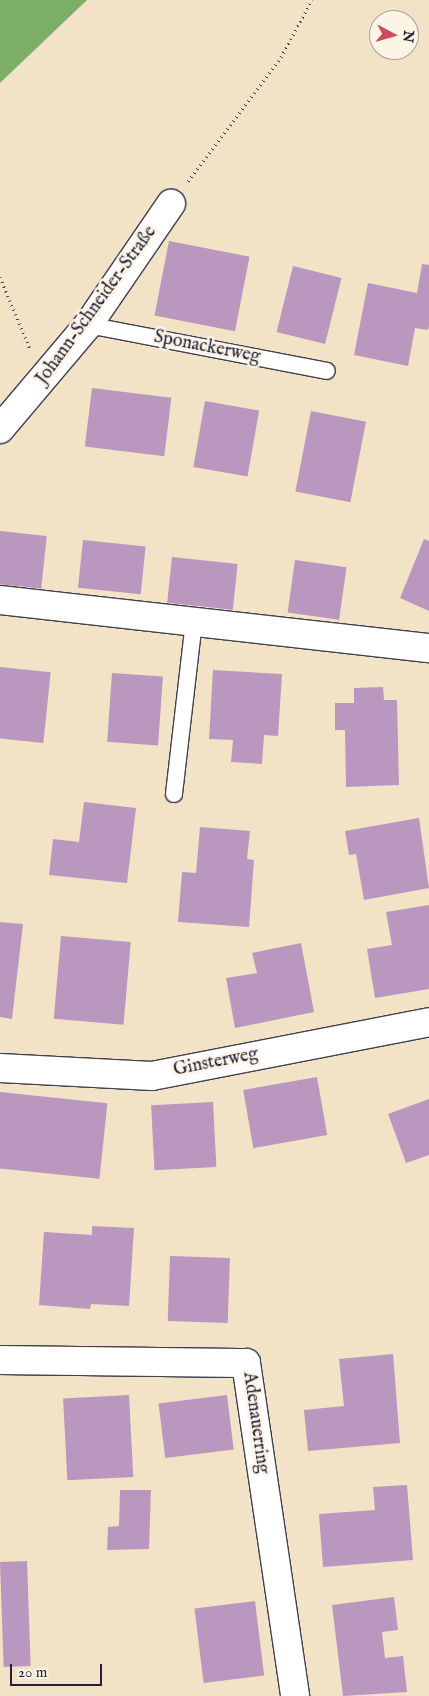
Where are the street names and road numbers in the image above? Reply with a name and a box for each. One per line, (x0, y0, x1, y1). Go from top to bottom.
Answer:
street label: Johann-Schneider-Straße (32, 223, 162, 389)
street label: Sponackerweg (152, 327, 262, 369)
street label: Ginsterweg (172, 1044, 260, 1082)
street label: Adenauerring (237, 1371, 273, 1475)

